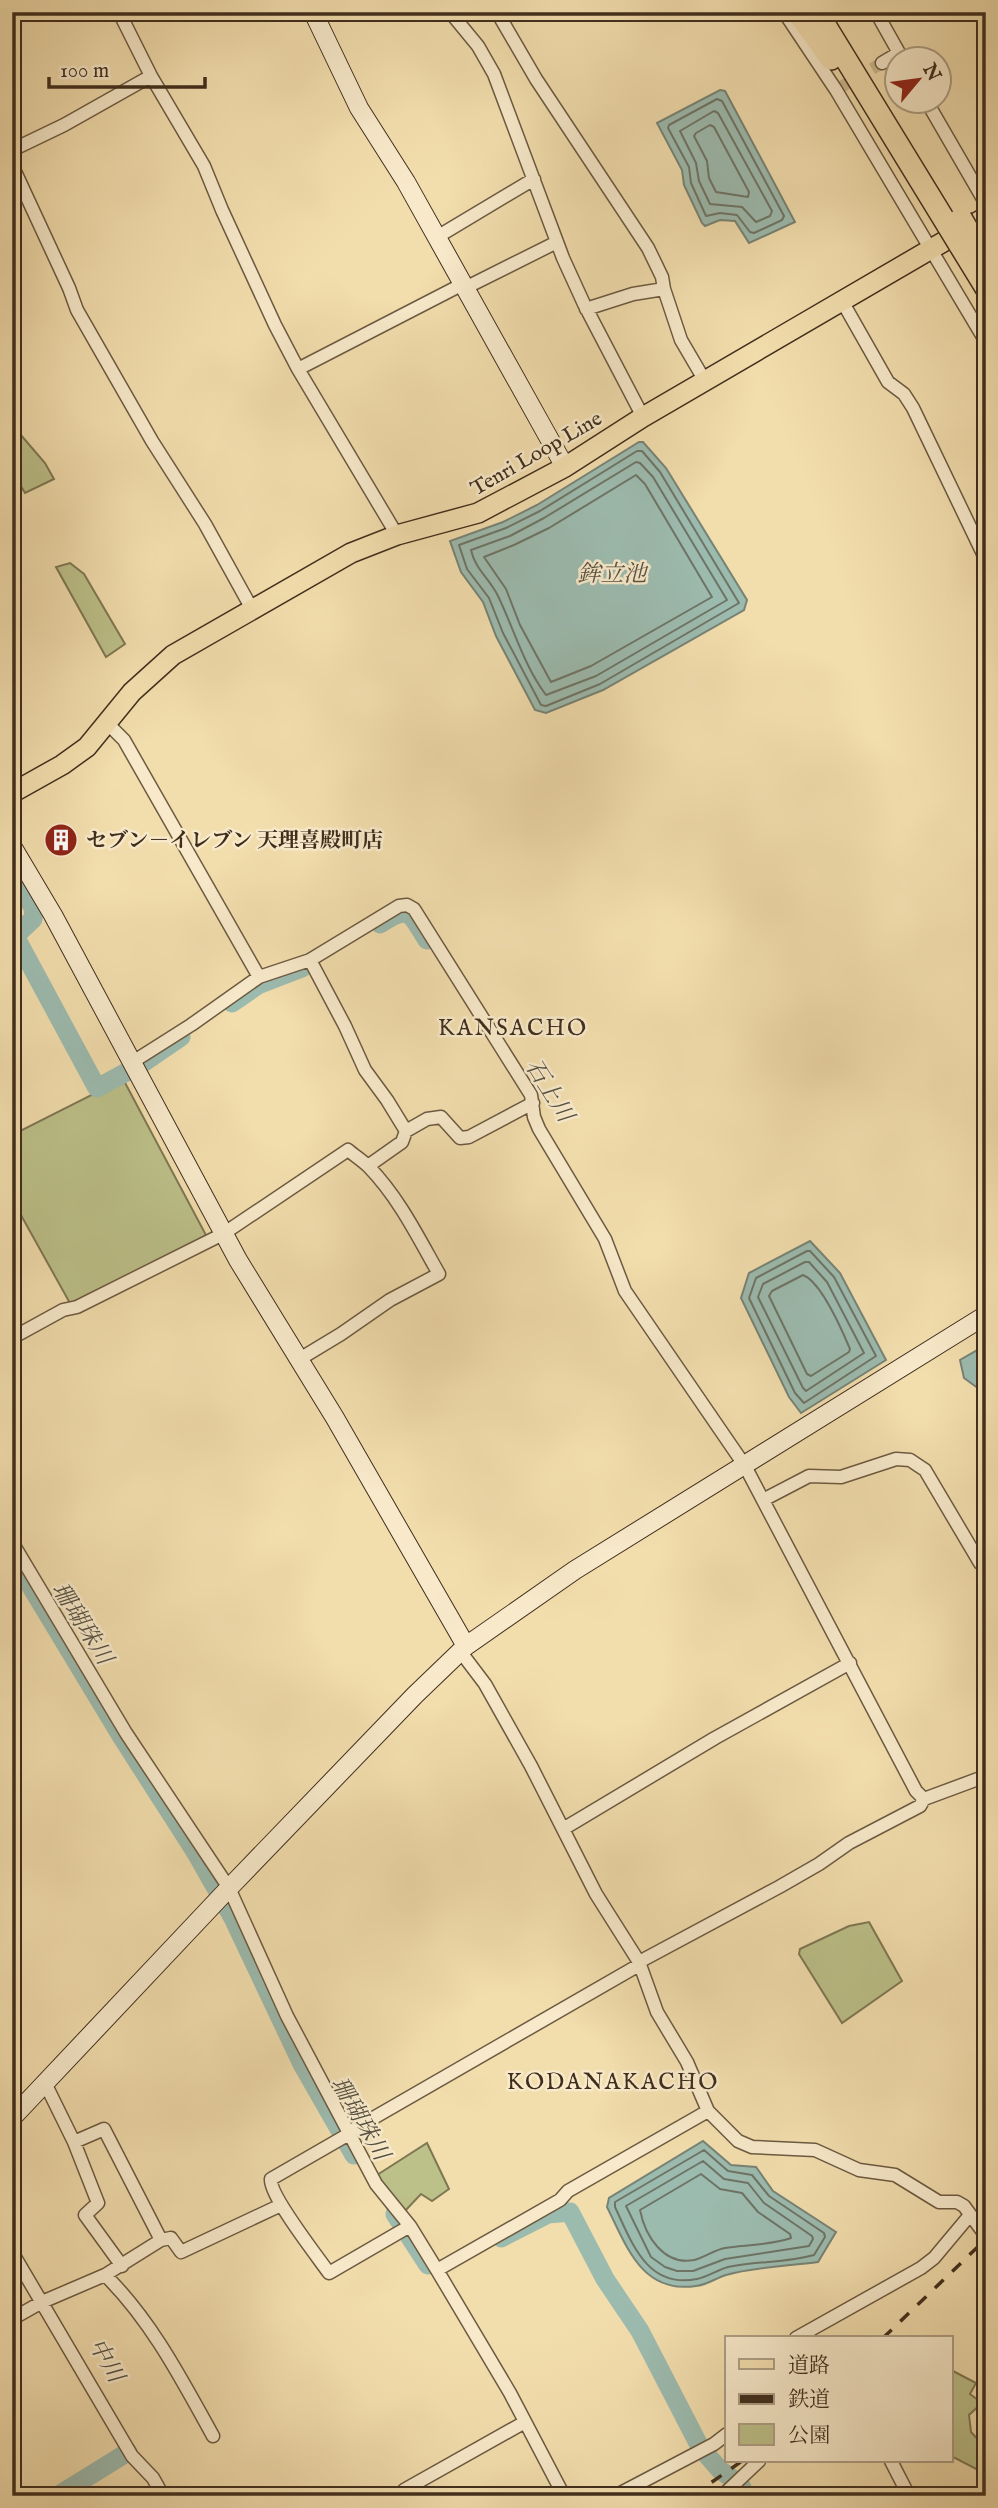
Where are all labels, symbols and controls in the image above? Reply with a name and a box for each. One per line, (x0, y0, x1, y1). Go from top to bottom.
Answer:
scale bar (49, 46, 205, 90)
north arrow (883, 46, 953, 116)
text: 100 m (60, 58, 109, 85)
text: N (916, 59, 946, 86)
street label: Tenri Loop Line (466, 406, 608, 503)
water label: 鉾立池 (578, 560, 650, 589)
building icon: セブン－イレブン 天理喜殿町店 (42, 821, 80, 859)
place label: セブン－イレブン 天理喜殿町店 (86, 828, 383, 855)
district label: KANSACHO (438, 1014, 588, 1043)
water label: 石上川 (518, 1054, 581, 1130)
water label: 珊瑚珠川 (45, 1577, 120, 1673)
district label: KODANAKACHO (507, 2068, 719, 2097)
water label: 珊瑚珠川 (324, 2072, 397, 2168)
water label: 中川 (82, 2334, 131, 2391)
legend (725, 2336, 953, 2462)
text: 道路 (788, 2353, 830, 2380)
text: 鉄道 (788, 2387, 830, 2414)
text: 公園 (788, 2423, 830, 2450)

